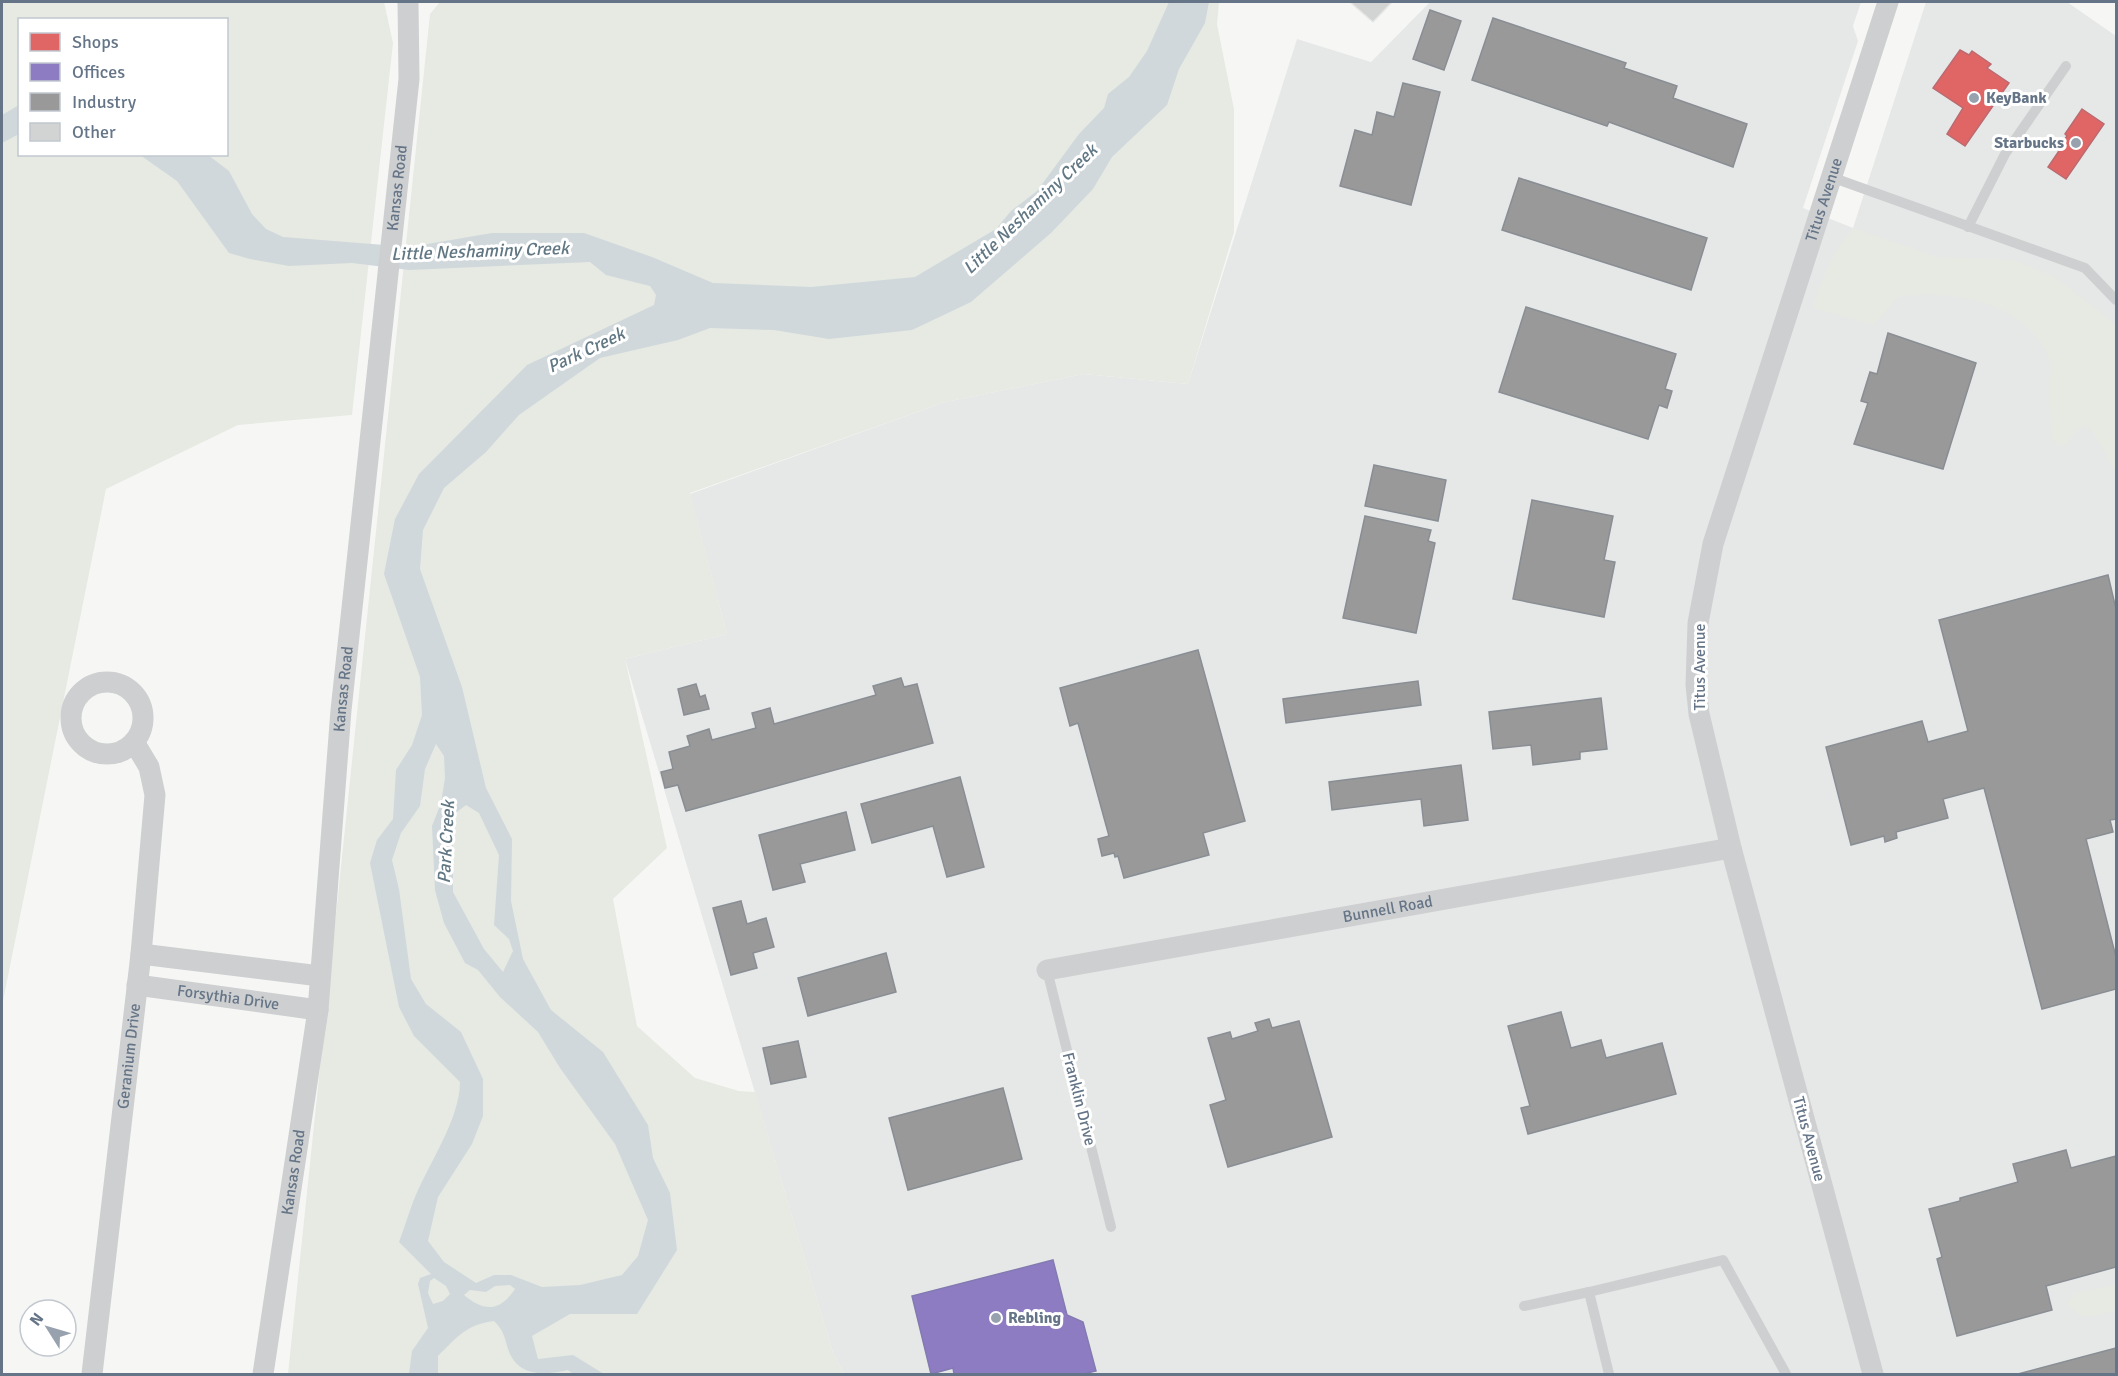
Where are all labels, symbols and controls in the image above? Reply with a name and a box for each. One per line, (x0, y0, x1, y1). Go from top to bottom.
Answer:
legend (18, 18, 228, 156)
text: Shops (72, 31, 119, 53)
text: Offices (72, 61, 125, 83)
place label: KeyBank (1986, 88, 2047, 108)
text: Industry (72, 91, 137, 113)
marker: KeyBank (1967, 91, 1981, 105)
text: Other (72, 121, 116, 143)
place label: Starbucks (1994, 133, 2064, 153)
marker: Starbucks (2069, 136, 2083, 150)
water label: Little Neshaminy Creek (958, 138, 1103, 279)
street label: Kansas Road (383, 144, 412, 232)
street label: Titus Avenue (1801, 155, 1847, 244)
water label: Little Neshaminy Creek (391, 237, 571, 265)
water label: Park Creek (544, 322, 630, 377)
street label: Titus Avenue (1690, 623, 1710, 711)
street label: Kansas Road (329, 645, 358, 733)
water label: Park Creek (433, 798, 459, 884)
street label: Bunnell Road (1341, 891, 1434, 927)
street label: Forsythia Drive (176, 981, 280, 1015)
street label: Geranium Drive (113, 1002, 145, 1110)
street label: Franklin Drive (1058, 1050, 1100, 1148)
street label: Titus Avenue (1788, 1094, 1830, 1184)
street label: Kansas Road (277, 1128, 310, 1216)
north arrow (18, 1298, 78, 1358)
place label: Rebling (1008, 1308, 1061, 1328)
text: N (25, 1309, 48, 1330)
marker: Rebling (989, 1311, 1003, 1325)

